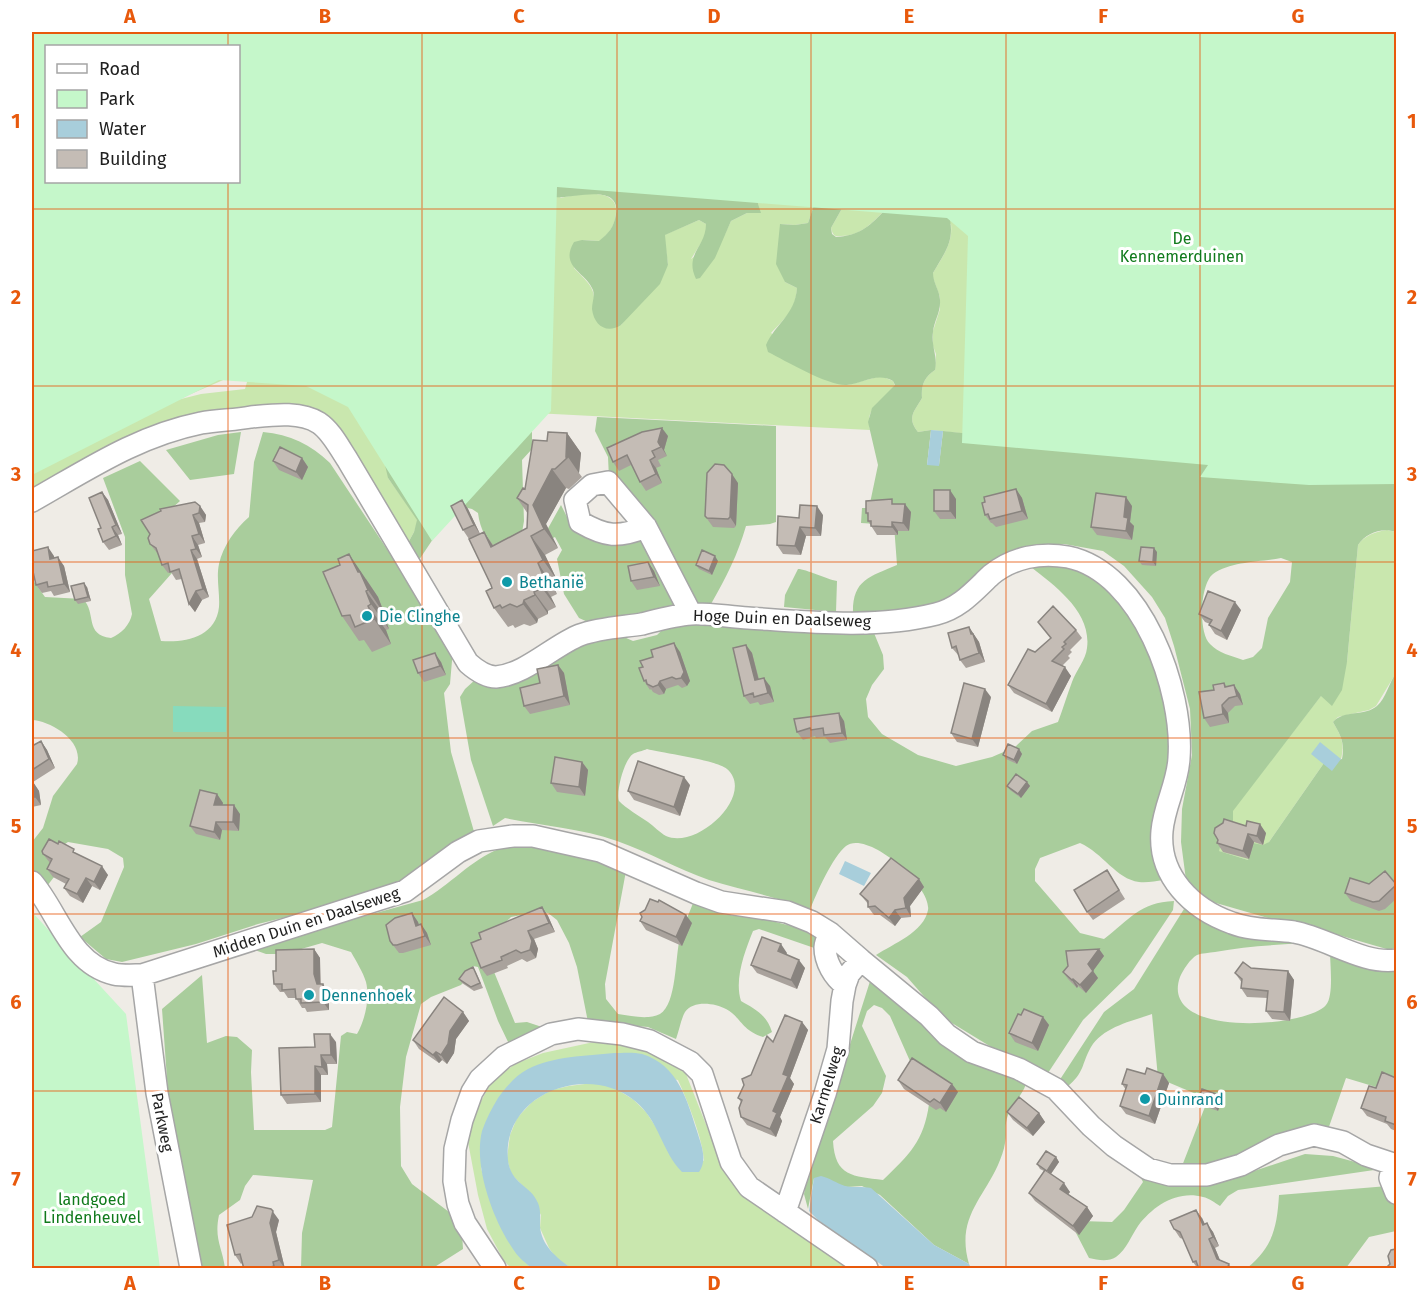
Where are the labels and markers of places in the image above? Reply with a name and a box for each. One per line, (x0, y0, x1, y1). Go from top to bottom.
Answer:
place label: Bethanië (519, 573, 584, 592)
marker: Bethanië (500, 575, 514, 589)
place label: Die Clinghe (379, 607, 461, 626)
marker: Die Clinghe (360, 609, 374, 623)
place label: Dennenhoek (321, 986, 413, 1005)
marker: Dennenhoek (302, 988, 316, 1002)
place label: Duinrand (1157, 1090, 1224, 1109)
marker: Duinrand (1138, 1092, 1152, 1106)

